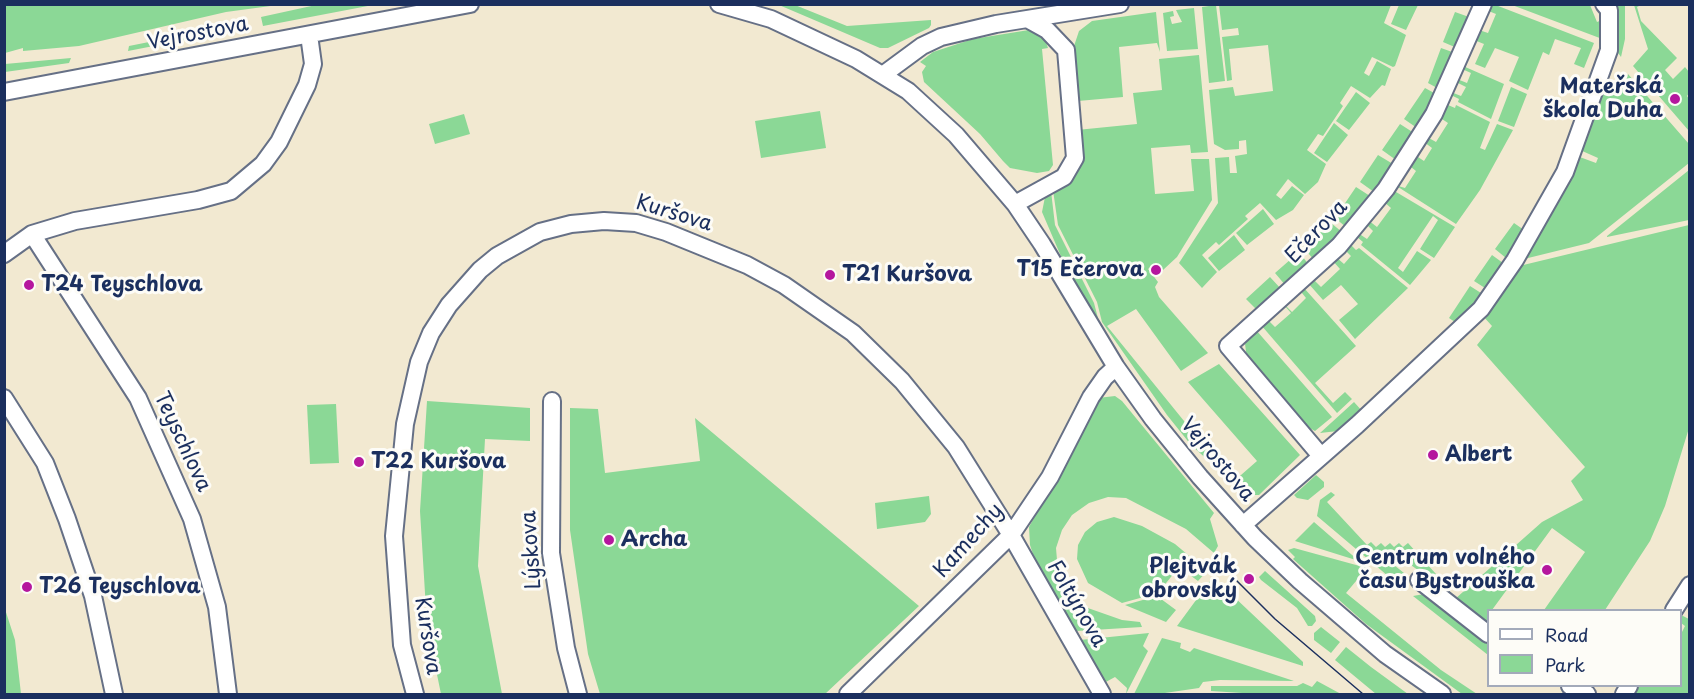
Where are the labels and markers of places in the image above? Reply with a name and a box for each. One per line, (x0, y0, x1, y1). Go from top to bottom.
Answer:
place label: Mateřská škola Duha (1543, 74, 1663, 124)
marker: Mateřská škola Duha (1668, 92, 1682, 106)
place label: T15 Ečerova (1017, 257, 1144, 283)
place label: T21 Kuršova (842, 262, 972, 288)
marker: T15 Ečerova (1149, 263, 1163, 277)
marker: T21 Kuršova (823, 268, 837, 282)
place label: T24 Teyschlova (41, 272, 203, 298)
marker: T24 Teyschlova (22, 278, 36, 292)
place label: Albert (1445, 442, 1512, 468)
marker: Albert (1426, 448, 1440, 462)
place label: T22 Kuršova (371, 449, 506, 475)
marker: T22 Kuršova (352, 455, 366, 469)
place label: Archa (621, 527, 688, 553)
marker: Archa (602, 533, 616, 547)
place label: Centrum volného času Bystrouška (1355, 545, 1535, 595)
place label: Plejtvák obrovský (1141, 554, 1237, 604)
marker: Centrum volného času Bystrouška (1540, 563, 1554, 577)
marker: Plejtvák obrovský (1242, 572, 1256, 586)
place label: T26 Teyschlova (39, 574, 201, 600)
marker: T26 Teyschlova (20, 580, 34, 594)

